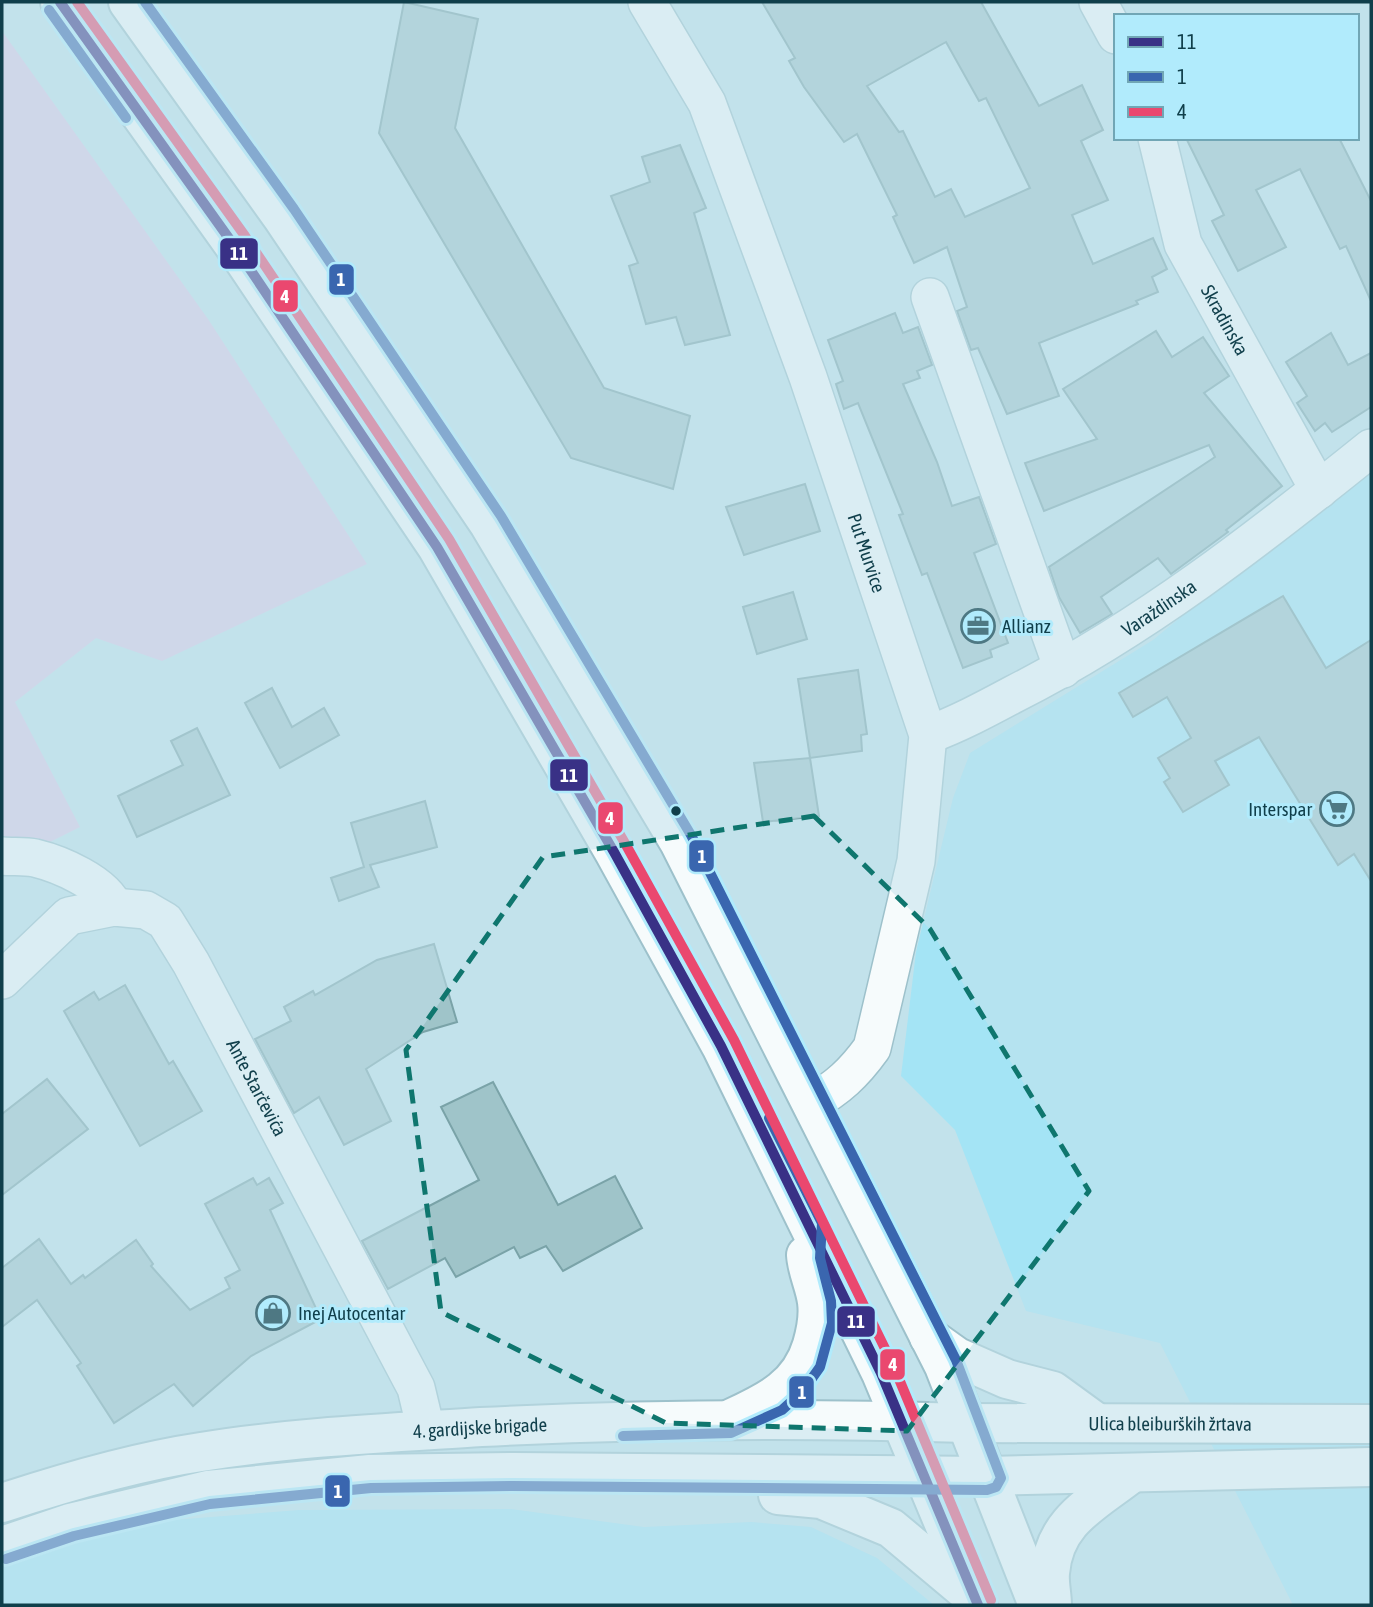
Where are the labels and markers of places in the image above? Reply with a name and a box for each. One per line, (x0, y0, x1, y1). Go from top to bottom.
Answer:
office icon: Allianz (959, 607, 997, 645)
place label: Allianz (1002, 615, 1051, 637)
supermarket icon: Interspar (1318, 790, 1356, 828)
place label: Interspar (1248, 798, 1312, 820)
unlabelled marker (669, 804, 683, 818)
shop icon: Inej Autocentar (254, 1294, 292, 1332)
place label: Inej Autocentar (298, 1302, 406, 1324)

